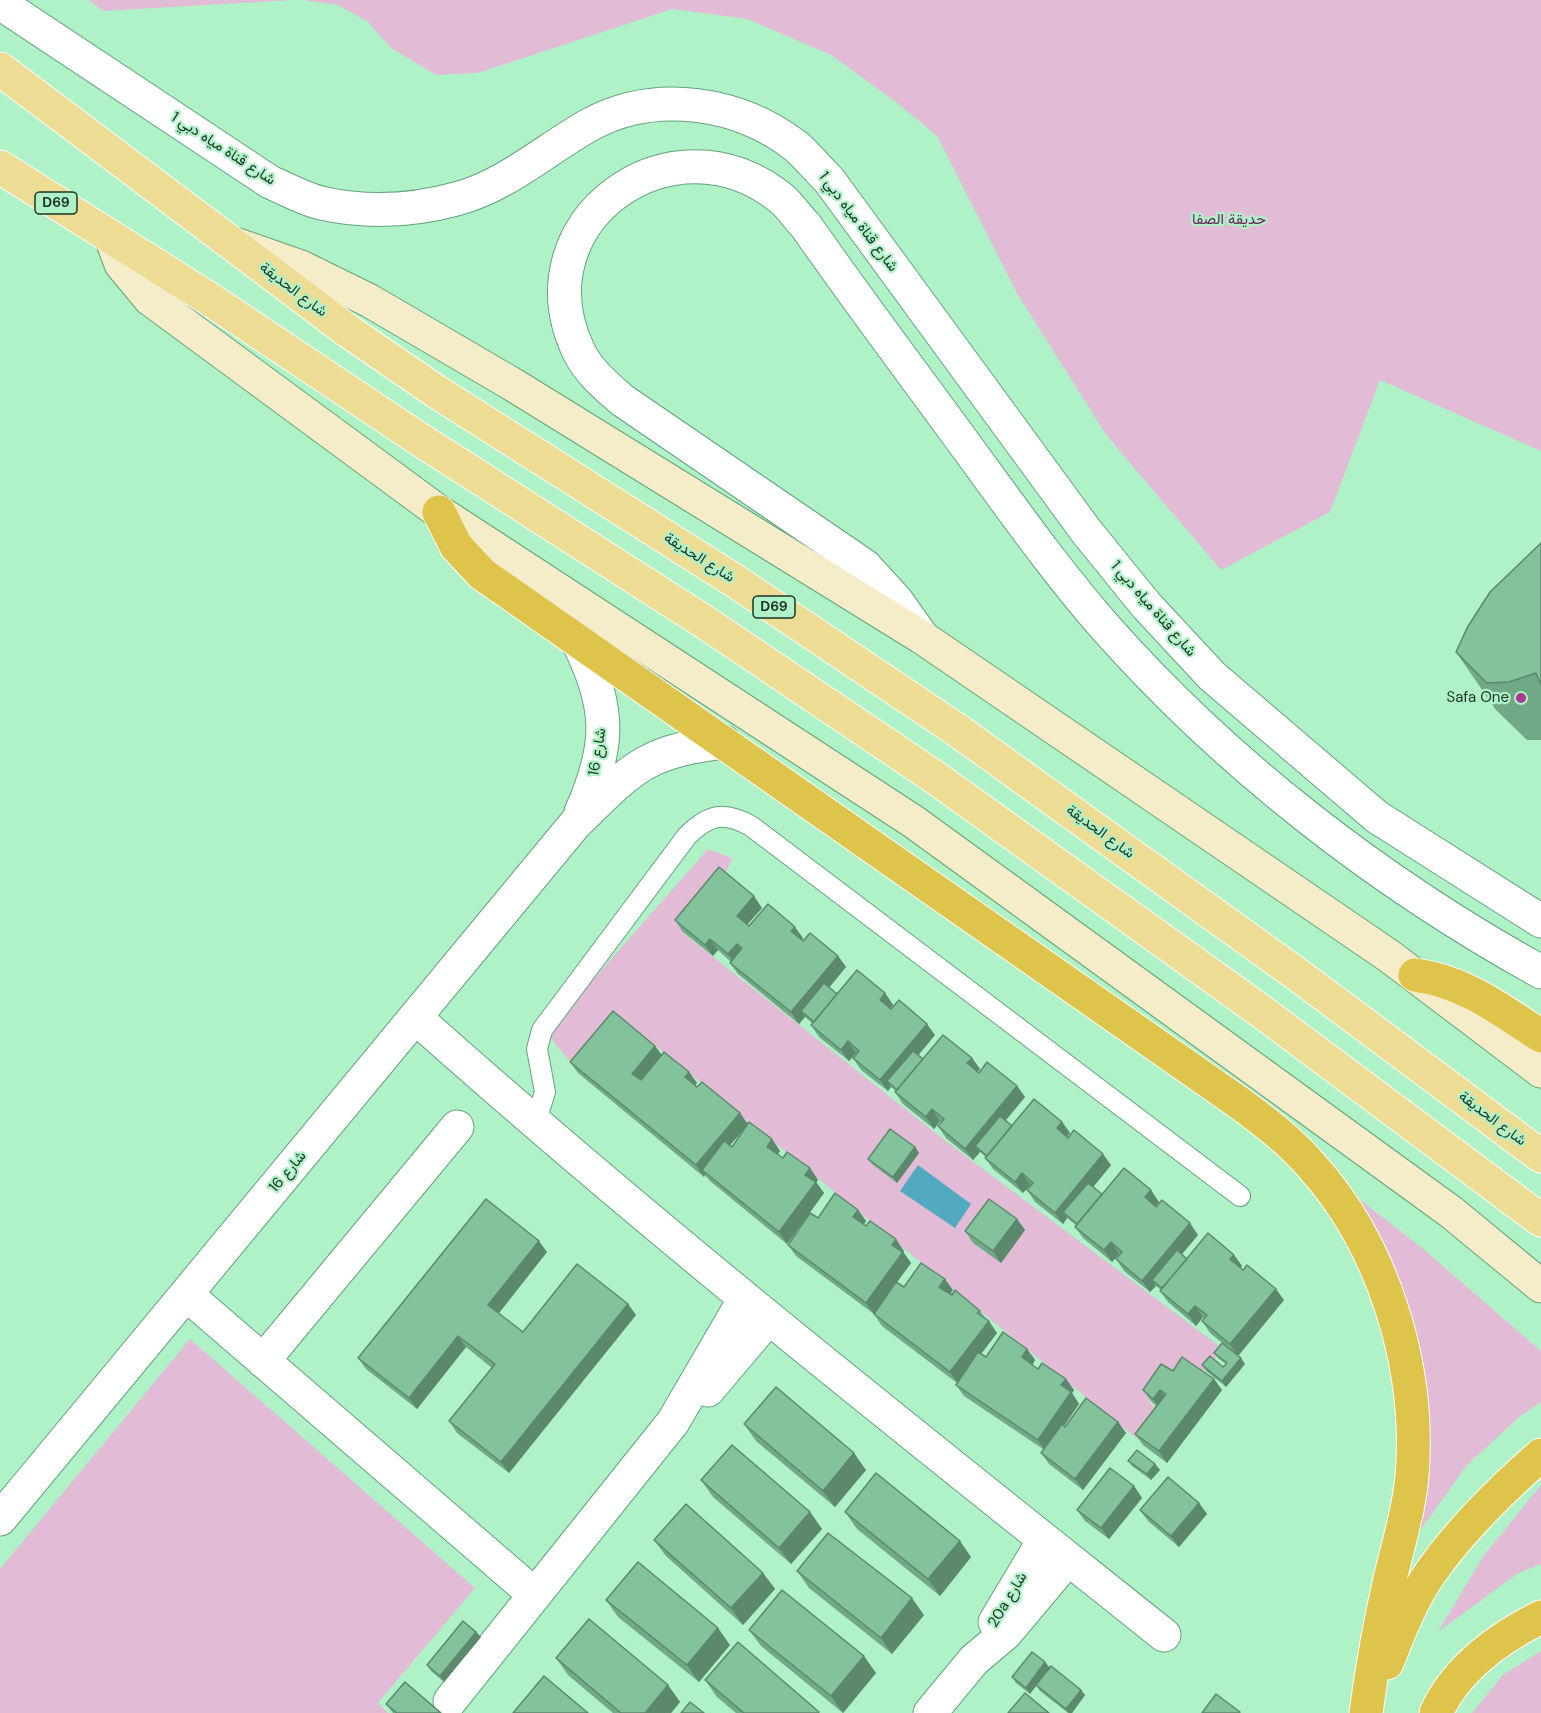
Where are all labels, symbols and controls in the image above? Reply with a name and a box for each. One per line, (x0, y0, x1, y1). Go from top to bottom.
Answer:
street label: شارع قناة مياه دبي 1 (167, 109, 279, 189)
street label: شارع قناة مياه دبي 1 (814, 168, 902, 276)
road number: D69 (35, 192, 77, 214)
park label: حديقة الصفا (1192, 211, 1266, 229)
street label: شارع الحديقة (256, 259, 330, 321)
street label: شارع الحديقة (660, 529, 738, 587)
street label: شارع قناة مياه دبي 1 (1107, 558, 1199, 660)
road number: D69 (753, 596, 795, 618)
place label: Safa One (1446, 689, 1509, 707)
marker: Safa One (1514, 691, 1528, 705)
street label: شارع 16 (585, 727, 611, 777)
street label: شارع الحديقة (1062, 801, 1138, 863)
street label: شارع الحديقة (1455, 1088, 1529, 1150)
street label: شارع 16 (266, 1148, 310, 1196)
street label: 20a شارع (985, 1569, 1031, 1631)

